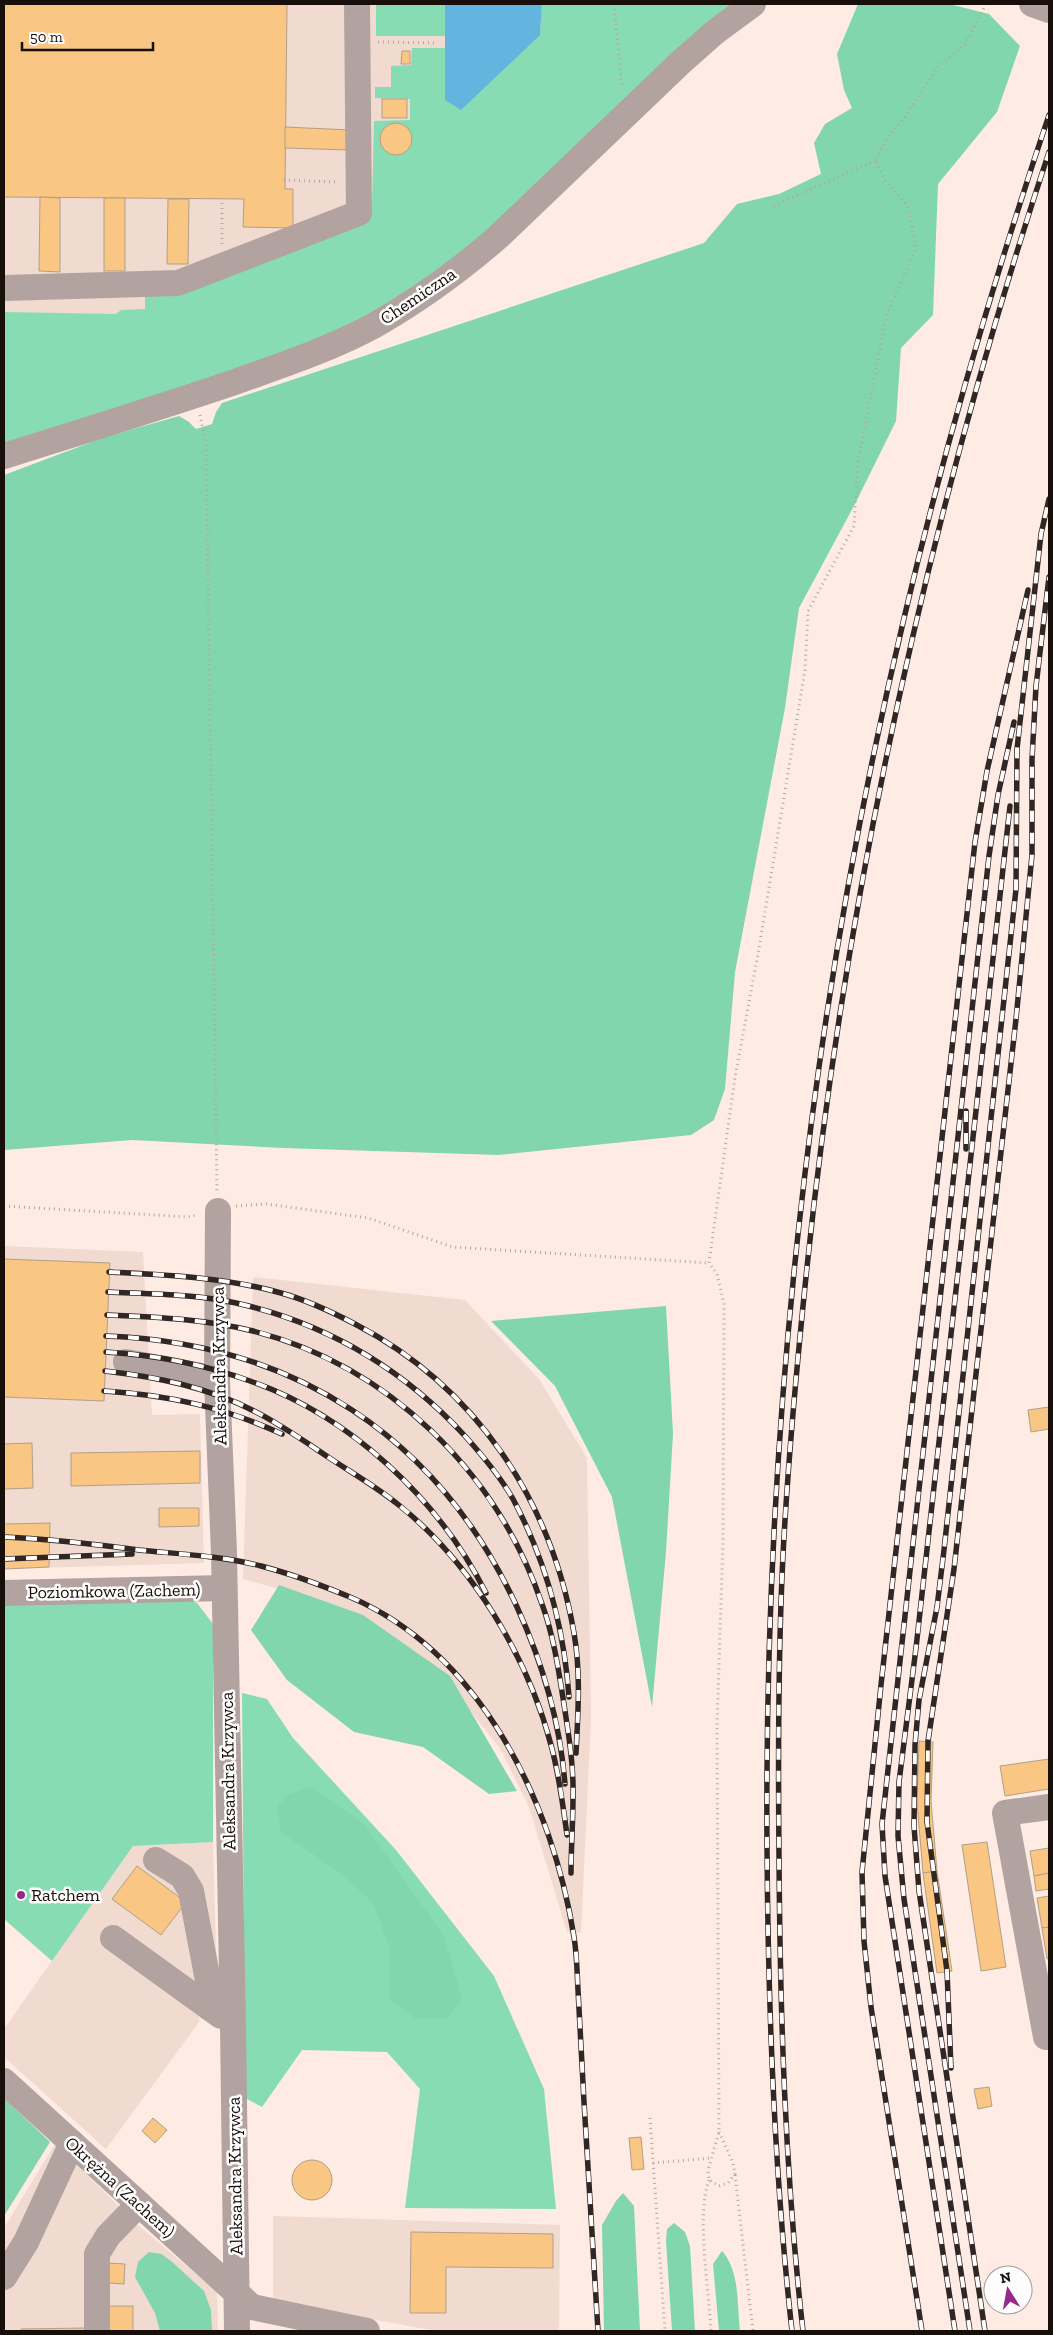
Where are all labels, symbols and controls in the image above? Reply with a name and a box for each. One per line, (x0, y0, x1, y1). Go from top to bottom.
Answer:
scale bar (22, 20, 154, 52)
text: 50 m (30, 28, 63, 46)
street label: Chemiczna (376, 263, 460, 329)
street label: Aleksandra Krzywca (207, 1286, 231, 1445)
street label: Poziomkowa (Zachem) (27, 1578, 201, 1604)
street label: Aleksandra Krzywca (216, 1691, 240, 1850)
place label: Ratchem (31, 1884, 100, 1906)
marker: Ratchem (15, 1889, 27, 1901)
street label: Aleksandra Krzywca (223, 2096, 247, 2255)
street label: Okrężna (Zachem) (60, 2132, 180, 2242)
north arrow (983, 2265, 1033, 2315)
text: N (999, 2268, 1013, 2287)

